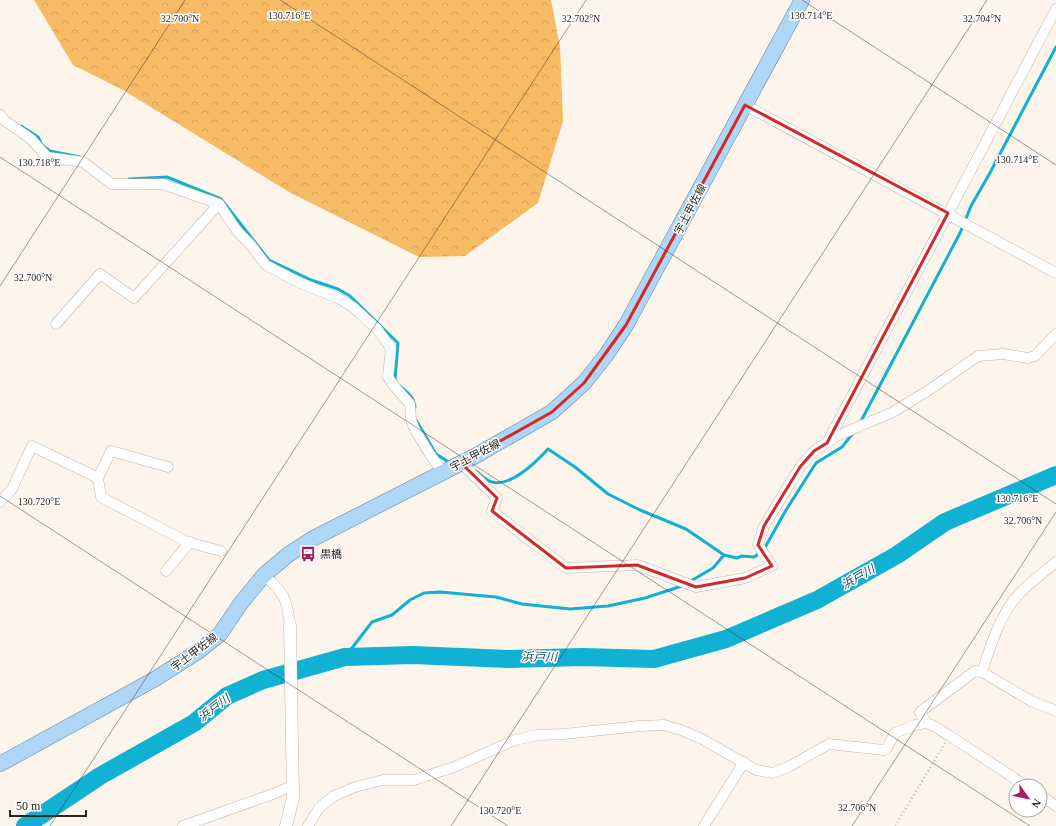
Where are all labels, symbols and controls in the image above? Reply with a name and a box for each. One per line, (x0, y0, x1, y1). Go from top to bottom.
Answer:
text: 130.716°E (268, 10, 310, 21)
text: 130.714°E (790, 10, 832, 21)
text: 32.700°N (161, 13, 199, 24)
text: 32.702°N (562, 13, 600, 24)
text: 32.704°N (963, 13, 1001, 24)
text: 130.714°E (996, 154, 1038, 165)
text: 130.718°E (18, 157, 60, 168)
street label: 宇土甲佐線 (672, 182, 708, 236)
text: 32.700°N (14, 272, 52, 283)
street label: 宇土甲佐線 (448, 437, 502, 473)
text: 130.716°E (996, 493, 1038, 504)
text: 130.720°E (18, 496, 60, 507)
text: 32.706°N (1004, 515, 1042, 526)
bus stop icon: 黒橋 (299, 545, 317, 563)
place label: 黒橋 (320, 548, 342, 560)
water label: 浜戸川 (839, 561, 879, 592)
street label: 宇土甲佐線 (168, 631, 220, 673)
water label: 浜戸川 (521, 650, 559, 664)
water label: 浜戸川 (195, 690, 234, 724)
north arrow (1008, 778, 1048, 818)
scale bar (10, 792, 86, 818)
text: N (1029, 797, 1044, 810)
text: 50 m (16, 799, 41, 813)
text: 32.706°N (838, 802, 876, 813)
text: 130.720°E (479, 805, 521, 816)

